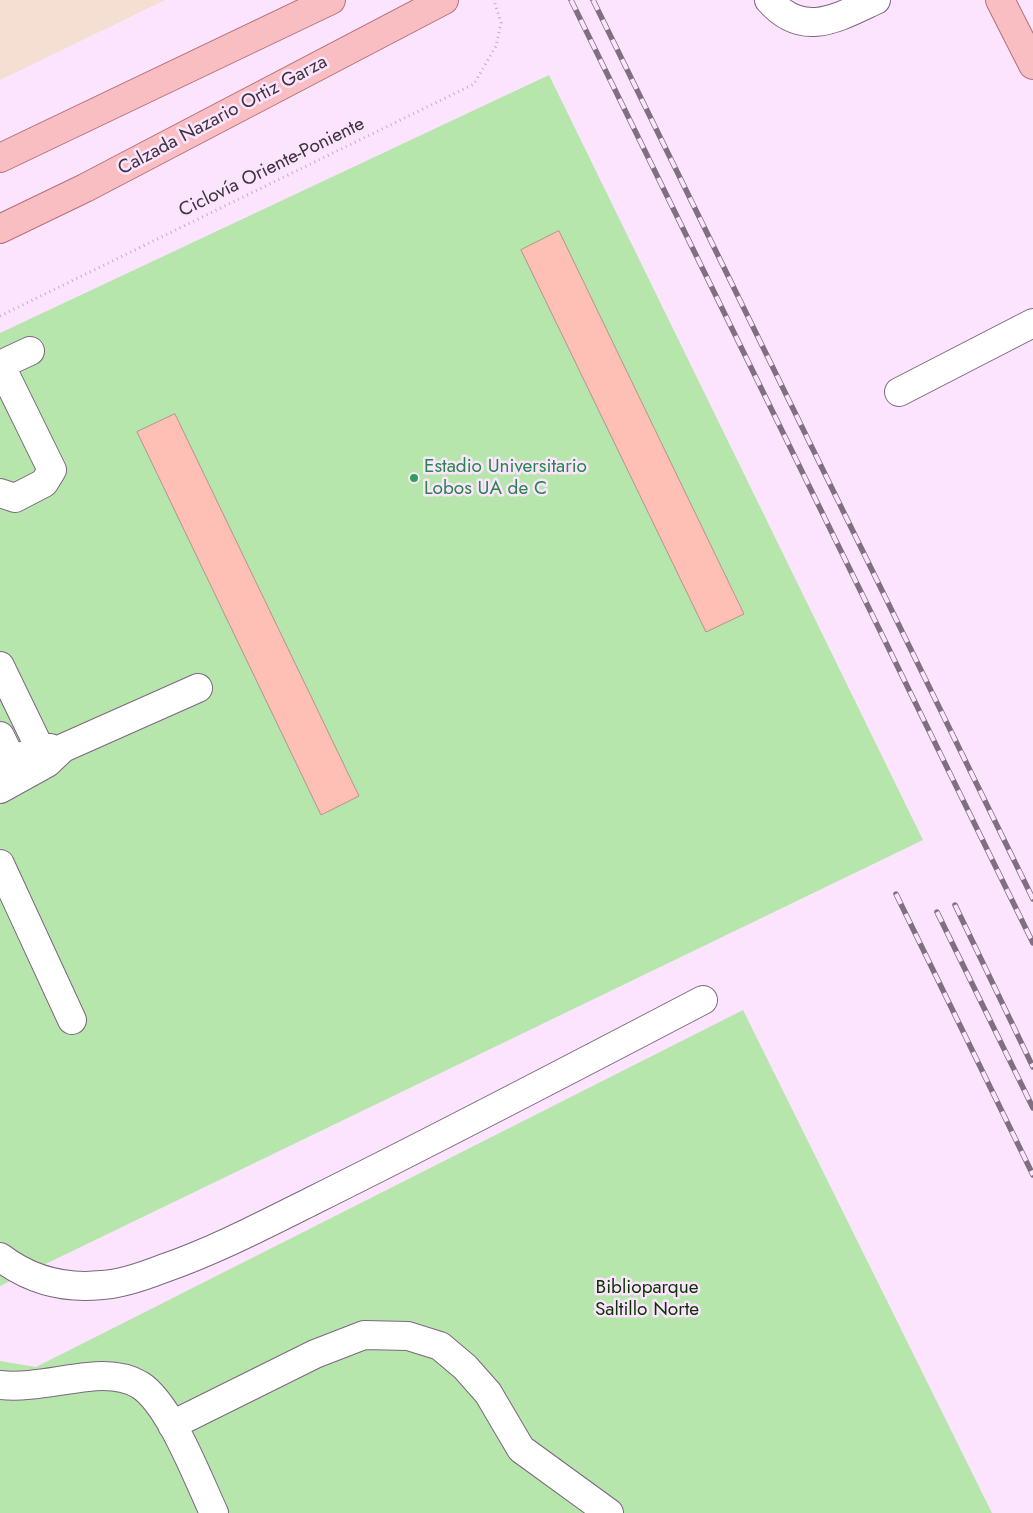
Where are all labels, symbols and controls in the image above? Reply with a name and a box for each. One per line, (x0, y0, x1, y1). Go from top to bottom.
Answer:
street label: Calzada Nazario Ortiz Garza (115, 51, 331, 181)
street label: Ciclovía Oriente-Poniente (176, 113, 368, 223)
place label: Estadio Universitario Lobos UA de C (424, 456, 587, 500)
marker: Estadio Universitario Lobos UA de C (408, 472, 420, 484)
park label: Biblioparque Saltillo Norte (595, 1277, 699, 1321)

